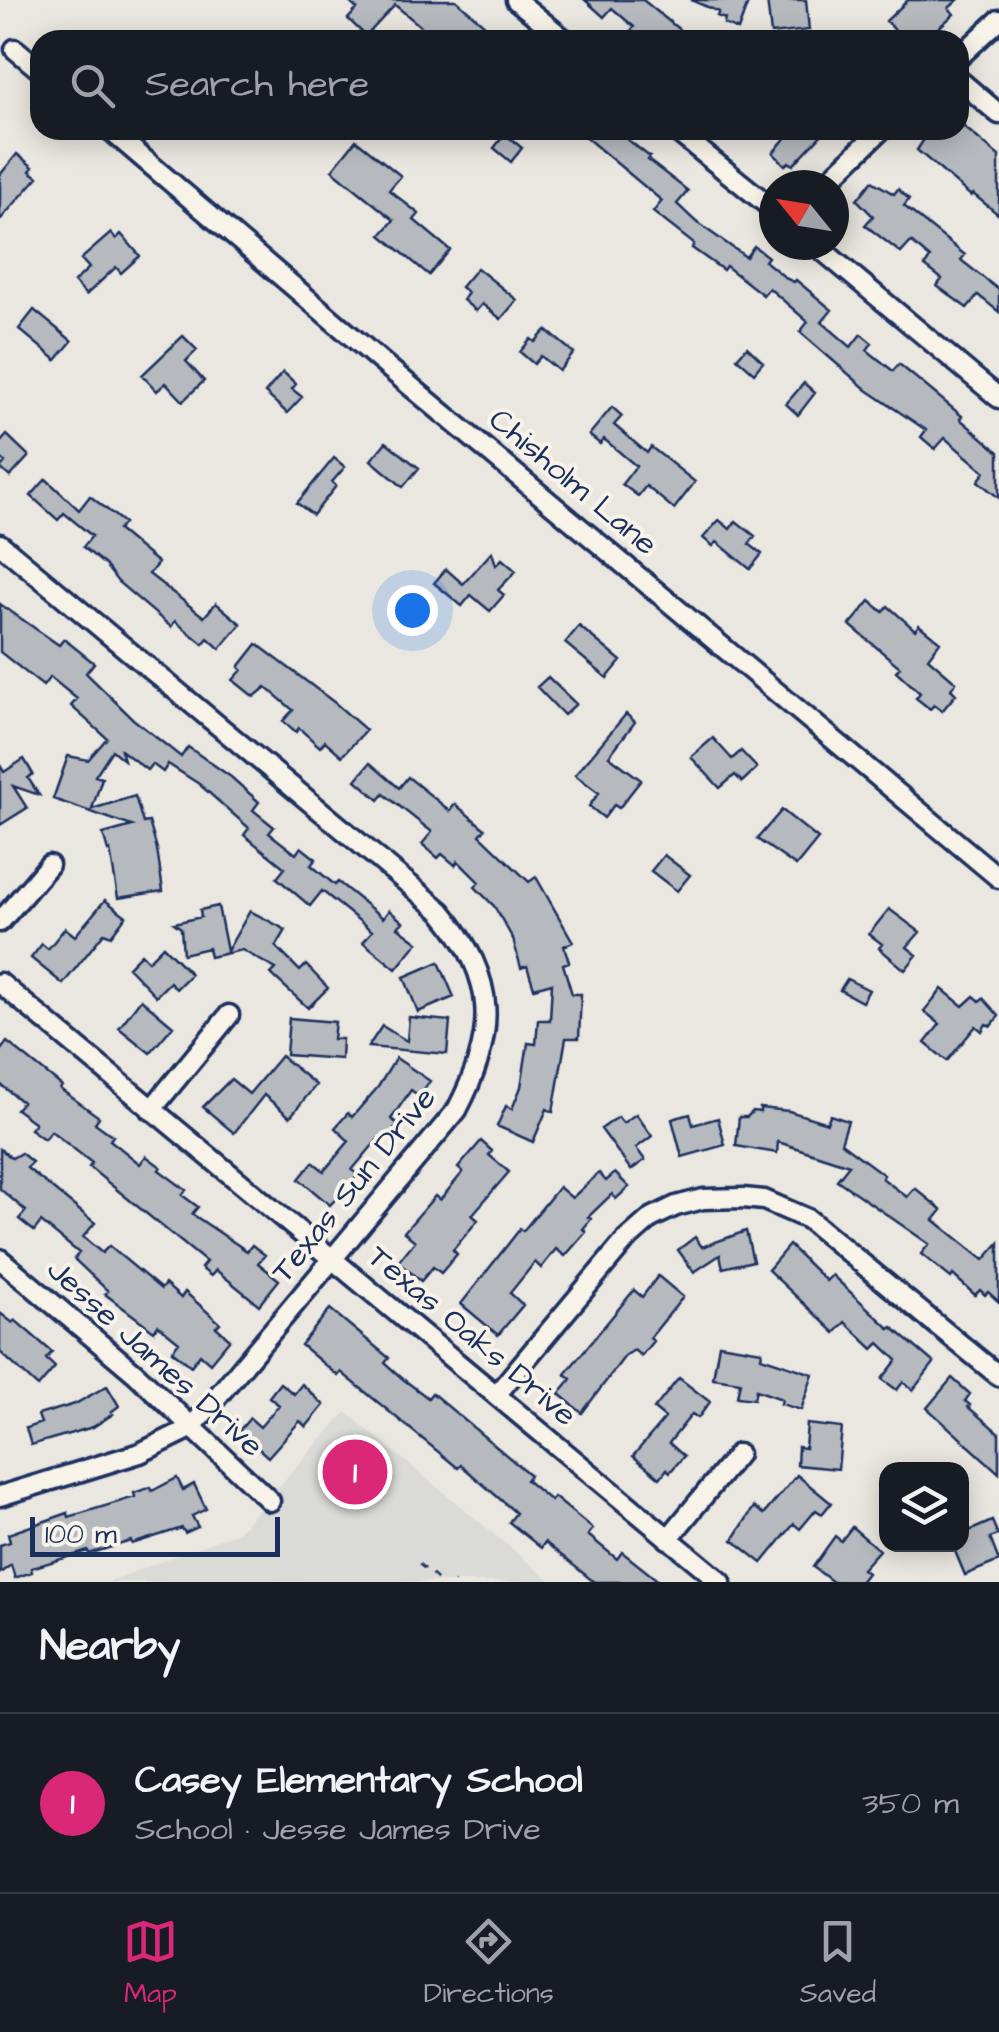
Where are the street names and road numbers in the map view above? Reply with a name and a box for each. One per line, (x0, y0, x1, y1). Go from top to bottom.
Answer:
street label: Chisholm Lane (479, 398, 667, 566)
street label: Texas Sun Drive (261, 1077, 447, 1293)
street label: Texas Oaks Drive (358, 1235, 586, 1437)
street label: Jesse James Drive (37, 1248, 273, 1468)

